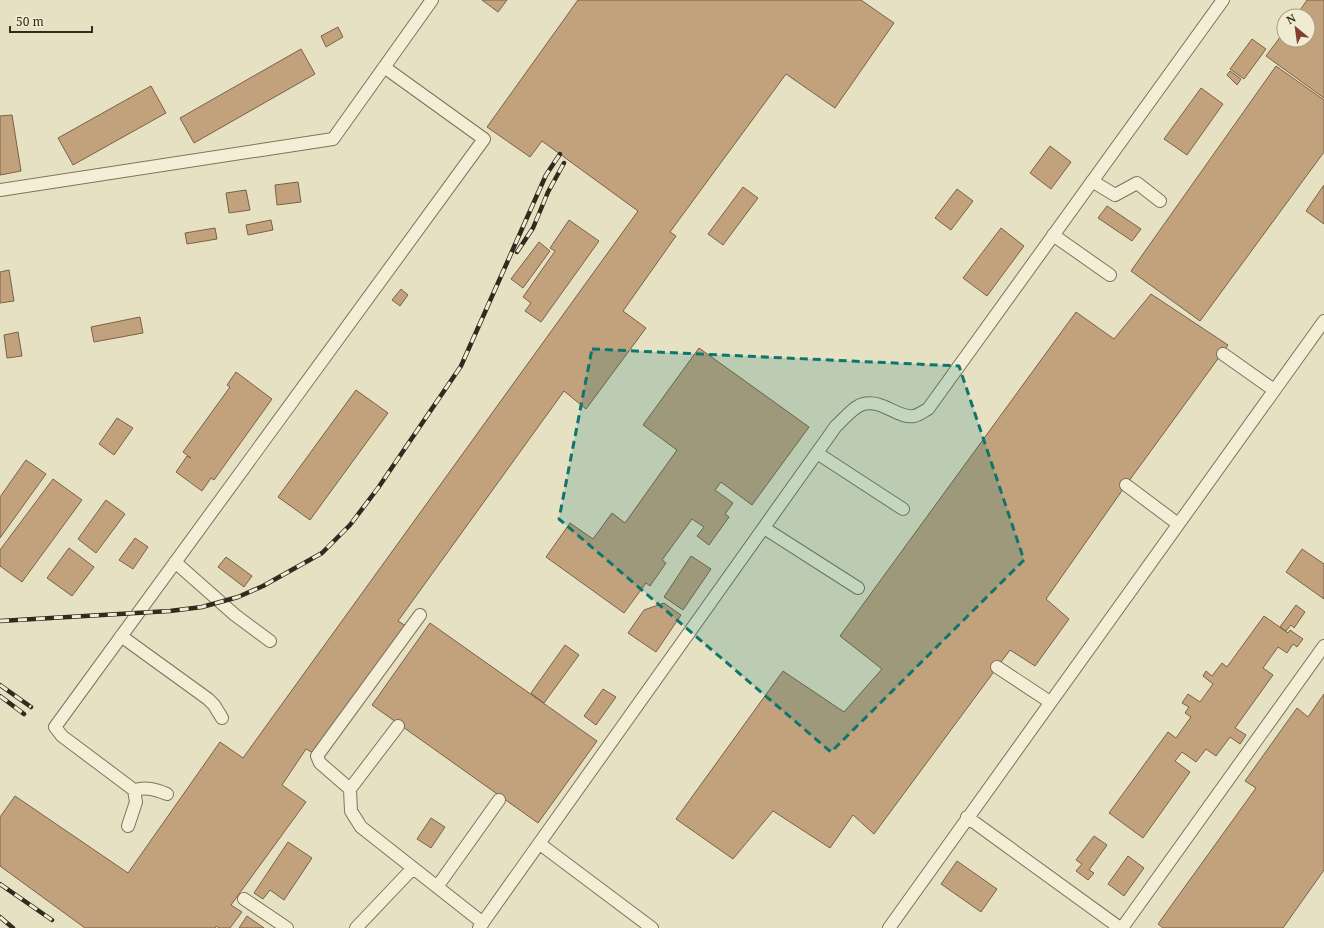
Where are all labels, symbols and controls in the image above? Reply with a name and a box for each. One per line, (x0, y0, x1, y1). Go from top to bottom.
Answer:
scale bar (10, 8, 92, 34)
north arrow (1276, 8, 1316, 48)
text: N (1283, 10, 1299, 27)
text: 50 m (16, 13, 44, 30)

